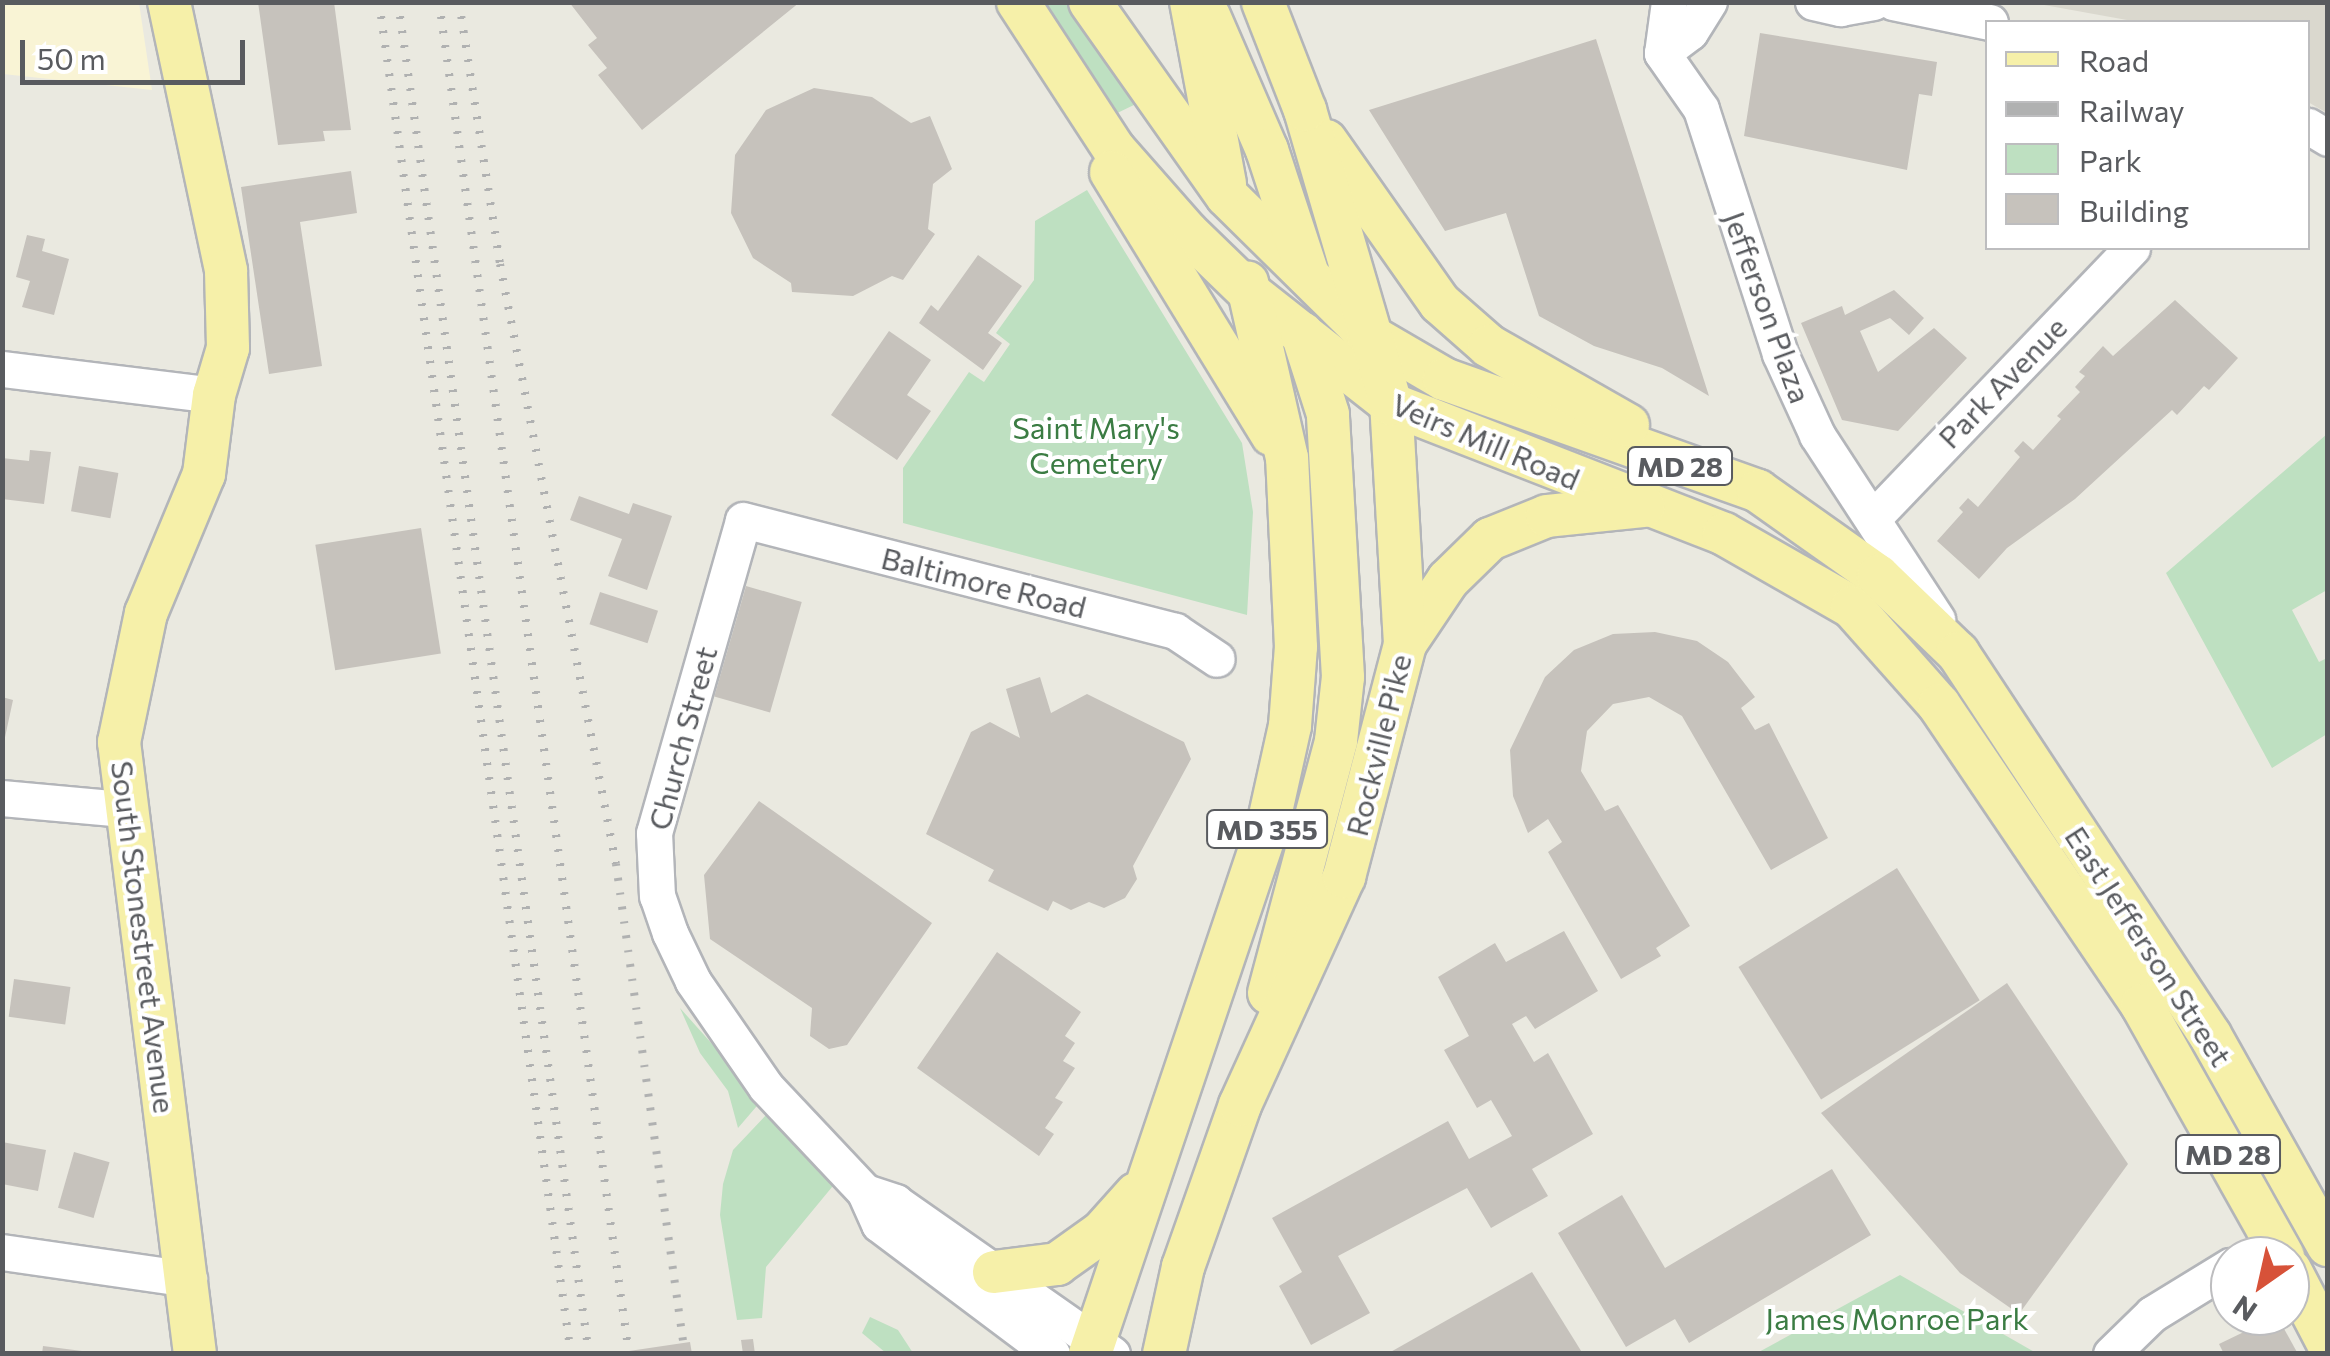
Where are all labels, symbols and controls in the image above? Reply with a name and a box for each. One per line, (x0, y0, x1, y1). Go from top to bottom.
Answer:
scale bar (25, 20, 250, 82)
legend (1985, 20, 2310, 250)
text: 50 m (37, 39, 106, 76)
text: Road (2079, 41, 2149, 78)
text: Railway (2079, 91, 2185, 128)
text: Park (2079, 141, 2142, 178)
text: Building (2079, 191, 2189, 228)
street label: Jefferson Plaza (1717, 206, 1819, 408)
street label: Park Avenue (1931, 309, 2073, 455)
street label: Veirs Mill Road (1387, 385, 1585, 497)
park label: Saint Mary's Cemetery (1012, 409, 1180, 480)
road number: MD 28 (1625, 443, 1735, 489)
street label: Baltimore Road (878, 539, 1090, 625)
street label: Church Street (640, 642, 724, 834)
street label: Rockville Pike (1338, 650, 1418, 840)
street label: South Stonestreet Avenue (105, 759, 183, 1115)
road number: MD 355 (1204, 806, 1330, 852)
street label: East Jefferson Street (2058, 819, 2240, 1073)
road number: MD 28 (2173, 1131, 2283, 1177)
north arrow (2210, 1236, 2310, 1336)
text: N (2226, 1289, 2263, 1329)
park label: James Monroe Park (1765, 1300, 2029, 1336)

